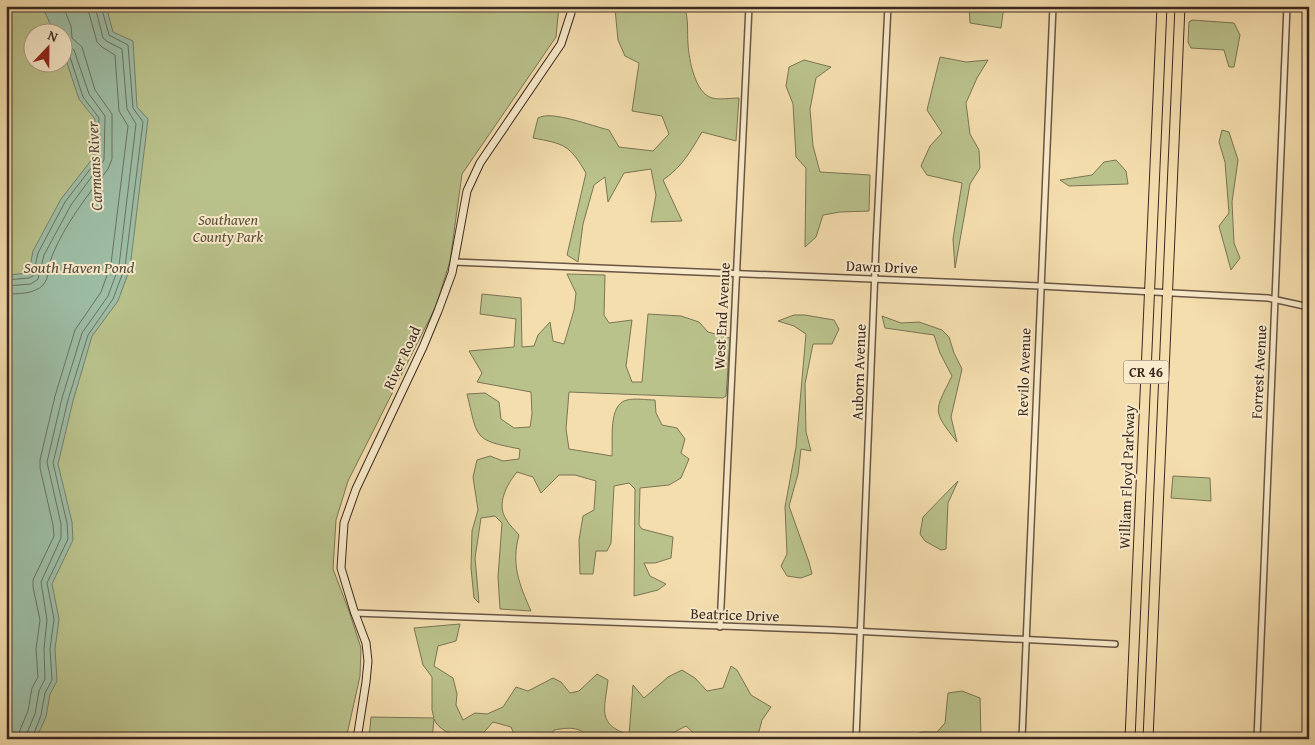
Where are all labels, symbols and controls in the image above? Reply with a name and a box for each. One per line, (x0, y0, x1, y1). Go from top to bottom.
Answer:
north arrow (22, 22, 72, 72)
text: N (45, 25, 62, 47)
water label: Carmans River (80, 120, 108, 211)
park label: Southaven County Park (193, 209, 263, 247)
water label: South Haven Pond (24, 255, 135, 279)
street label: Dawn Drive (846, 255, 918, 278)
street label: West End Avenue (708, 262, 735, 370)
street label: River Road (378, 323, 425, 393)
street label: Auborn Avenue (846, 323, 871, 421)
street label: Forrest Avenue (1246, 324, 1271, 420)
street label: Revilo Avenue (1011, 327, 1036, 417)
road number: CR 46 (1124, 361, 1168, 384)
street label: William Floyd Parkway (1113, 404, 1140, 549)
street label: Beatrice Drive (690, 602, 780, 627)

